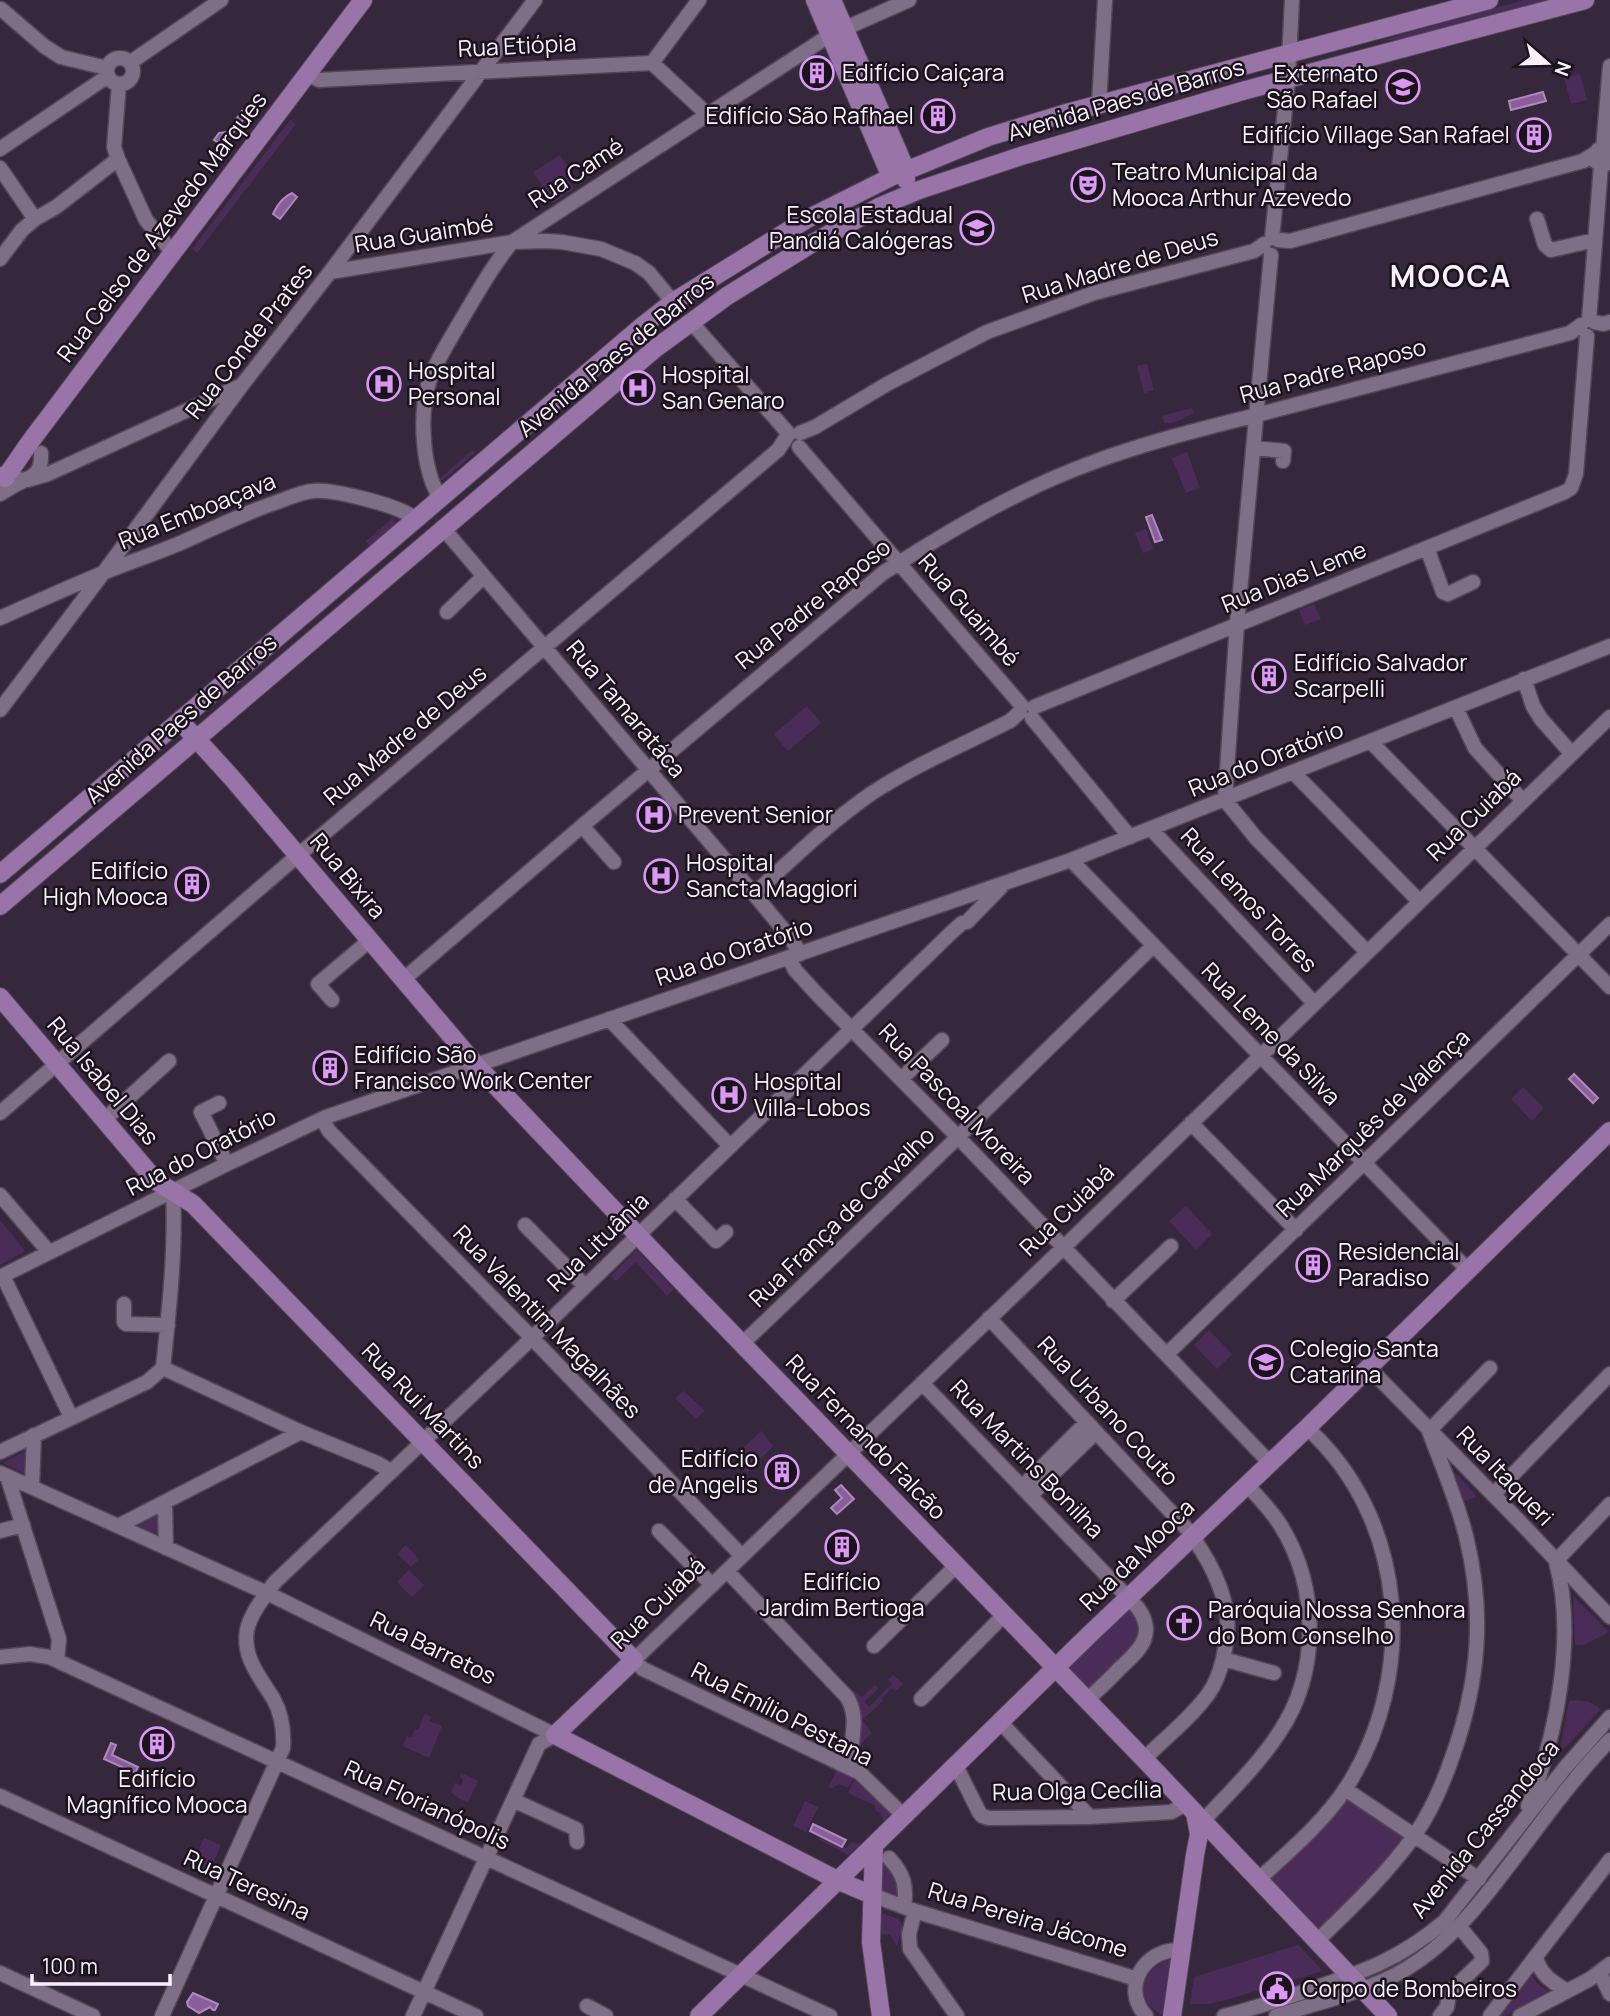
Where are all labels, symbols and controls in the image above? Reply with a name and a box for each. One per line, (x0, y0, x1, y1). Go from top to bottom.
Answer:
street label: Rua Etiópia (457, 26, 577, 64)
north arrow (1512, 28, 1582, 98)
street label: Avenida Paes de Barros (1004, 50, 1248, 148)
building icon: Edifício Caiçara (798, 54, 836, 92)
place label: Edifício Caiçara (842, 56, 1005, 88)
place label: Externato São Rafael (1266, 57, 1378, 115)
text: N (1548, 58, 1578, 80)
school or university icon: Externato São Rafael (1384, 68, 1422, 106)
street label: Rua Celso de Azevedo Marques (49, 84, 274, 368)
building icon: Edifício São Rafhael (919, 97, 957, 135)
place label: Edifício São Rafhael (706, 99, 914, 131)
building icon: Edifício Village San Rafael (1515, 116, 1553, 154)
place label: Edifício Village San Rafael (1242, 118, 1510, 150)
street label: Rua Camé (522, 129, 629, 215)
place label: Teatro Municipal da Mooca Arthur Azevedo (1112, 155, 1352, 213)
theatre icon: Teatro Municipal da Mooca Arthur Azevedo (1069, 166, 1107, 204)
place label: Escola Estadual Pandiá Calógeras (769, 198, 953, 256)
street label: Rua Guaimbé (352, 206, 496, 260)
school or university icon: Escola Estadual Pandiá Calógeras (958, 209, 996, 247)
street label: Rua Madre de Deus (1018, 220, 1222, 310)
district label: MOOCA (1390, 255, 1512, 296)
street label: Rua Conde Prates (177, 256, 319, 425)
street label: Avenida Paes de Barros (510, 265, 721, 444)
street label: Rua Padre Raposo (1236, 330, 1429, 410)
place label: Hospital Personal (408, 354, 501, 412)
place label: Hospital San Genaro (662, 358, 785, 416)
hospital icon: Hospital Personal (365, 365, 403, 403)
hospital icon: Hospital San Genaro (619, 369, 657, 407)
street label: Rua Emboaçava (113, 464, 280, 556)
street label: Rua Padre Raposo (728, 531, 897, 676)
street label: Rua Dias Leme (1216, 532, 1371, 620)
street label: Rua Guaimbé (912, 546, 1028, 673)
street label: Avenida Paes de Barros (77, 626, 283, 811)
street label: Rua Tamaratáca (560, 633, 694, 784)
place label: Edifício Salvador Scarpelli (1294, 646, 1468, 704)
street label: Rua Madre de Deus (316, 657, 493, 812)
building icon: Edifício Salvador Scarpelli (1250, 657, 1288, 695)
street label: Rua do Oratório (1183, 712, 1348, 804)
street label: Rua Cuiabá (1419, 761, 1528, 868)
hospital icon: Prevent Senior (635, 796, 673, 834)
place label: Prevent Senior (678, 798, 833, 830)
street label: Rua Lemos Torres (1174, 820, 1325, 979)
street label: Rua Bixira (303, 826, 394, 925)
place label: Hospital Sancta Maggiori (686, 846, 858, 904)
place label: Edifício High Mooca (43, 854, 168, 912)
hospital icon: Hospital Sancta Maggiori (642, 857, 680, 895)
building icon: Edifício High Mooca (173, 865, 211, 903)
street label: Rua do Oratório (651, 909, 817, 993)
street label: Rua Leme da Silva (1195, 955, 1348, 1112)
street label: Rua Isabel Dias (41, 1009, 167, 1151)
street label: Rua Pascoal Moreira (872, 1016, 1043, 1191)
street label: Rua Marquês de Valença (1268, 1021, 1476, 1223)
place label: Edifício São Francisco Work Center (354, 1038, 592, 1096)
building icon: Edifício São Francisco Work Center (311, 1049, 349, 1087)
place label: Hospital Villa-Lobos (754, 1065, 871, 1123)
hospital icon: Hospital Villa-Lobos (710, 1076, 748, 1114)
street label: Rua do Oratório (120, 1100, 281, 1203)
street label: Rua França de Carvalho (741, 1119, 941, 1314)
street label: Rua Cuiabá (1012, 1156, 1121, 1263)
street label: Rua Lituânia (539, 1185, 655, 1298)
street label: Rua Valentim Magalhães (447, 1217, 649, 1425)
place label: Residencial Paradiso (1338, 1235, 1460, 1293)
building icon: Residencial Paradiso (1294, 1246, 1332, 1284)
street label: Rua Urbano Couto (1031, 1328, 1187, 1492)
place label: Colegio Santa Catarina (1290, 1332, 1439, 1390)
street label: Rua Rui Martins (355, 1335, 492, 1476)
school or university icon: Colegio Santa Catarina (1247, 1343, 1285, 1381)
street label: Rua Fernando Falcão (779, 1347, 954, 1526)
street label: Rua Martins Bonilha (943, 1372, 1112, 1545)
street label: Rua Itaqueri (1450, 1418, 1561, 1532)
place label: Edifício de Angelis (648, 1442, 758, 1500)
building icon: Edifício de Angelis (763, 1453, 801, 1491)
street label: Rua da Mooca (1072, 1491, 1201, 1617)
building icon: Edifício Jardim Bertioga (823, 1528, 861, 1566)
street label: Rua Cuiabá (603, 1549, 712, 1656)
place label: Edifício Jardim Bertioga (759, 1565, 925, 1623)
place label: Paróquia Nossa Senhora do Bom Conselho (1208, 1593, 1465, 1651)
street label: Rua Barretos (365, 1603, 502, 1691)
church icon: Paróquia Nossa Senhora do Bom Conselho (1165, 1604, 1203, 1642)
street label: Rua Emílio Pestana (686, 1653, 879, 1773)
building icon: Edifício Magnífico Mooca (138, 1725, 176, 1763)
street label: Avenida Cassandoca (1402, 1733, 1566, 1924)
street label: Rua Florianópolis (339, 1752, 516, 1857)
place label: Edifício Magnífico Mooca (66, 1762, 248, 1820)
street label: Rua Olga Cecília (992, 1773, 1162, 1807)
street label: Rua Teresina (179, 1841, 316, 1927)
street label: Rua Pereira Jácome (925, 1873, 1132, 1965)
scale bar (32, 1942, 170, 1986)
text: 100 m (42, 1952, 98, 1980)
public building icon: Corpo de Bombeiros (1258, 1970, 1296, 2008)
place label: Corpo de Bombeiros (1302, 1972, 1517, 2004)

